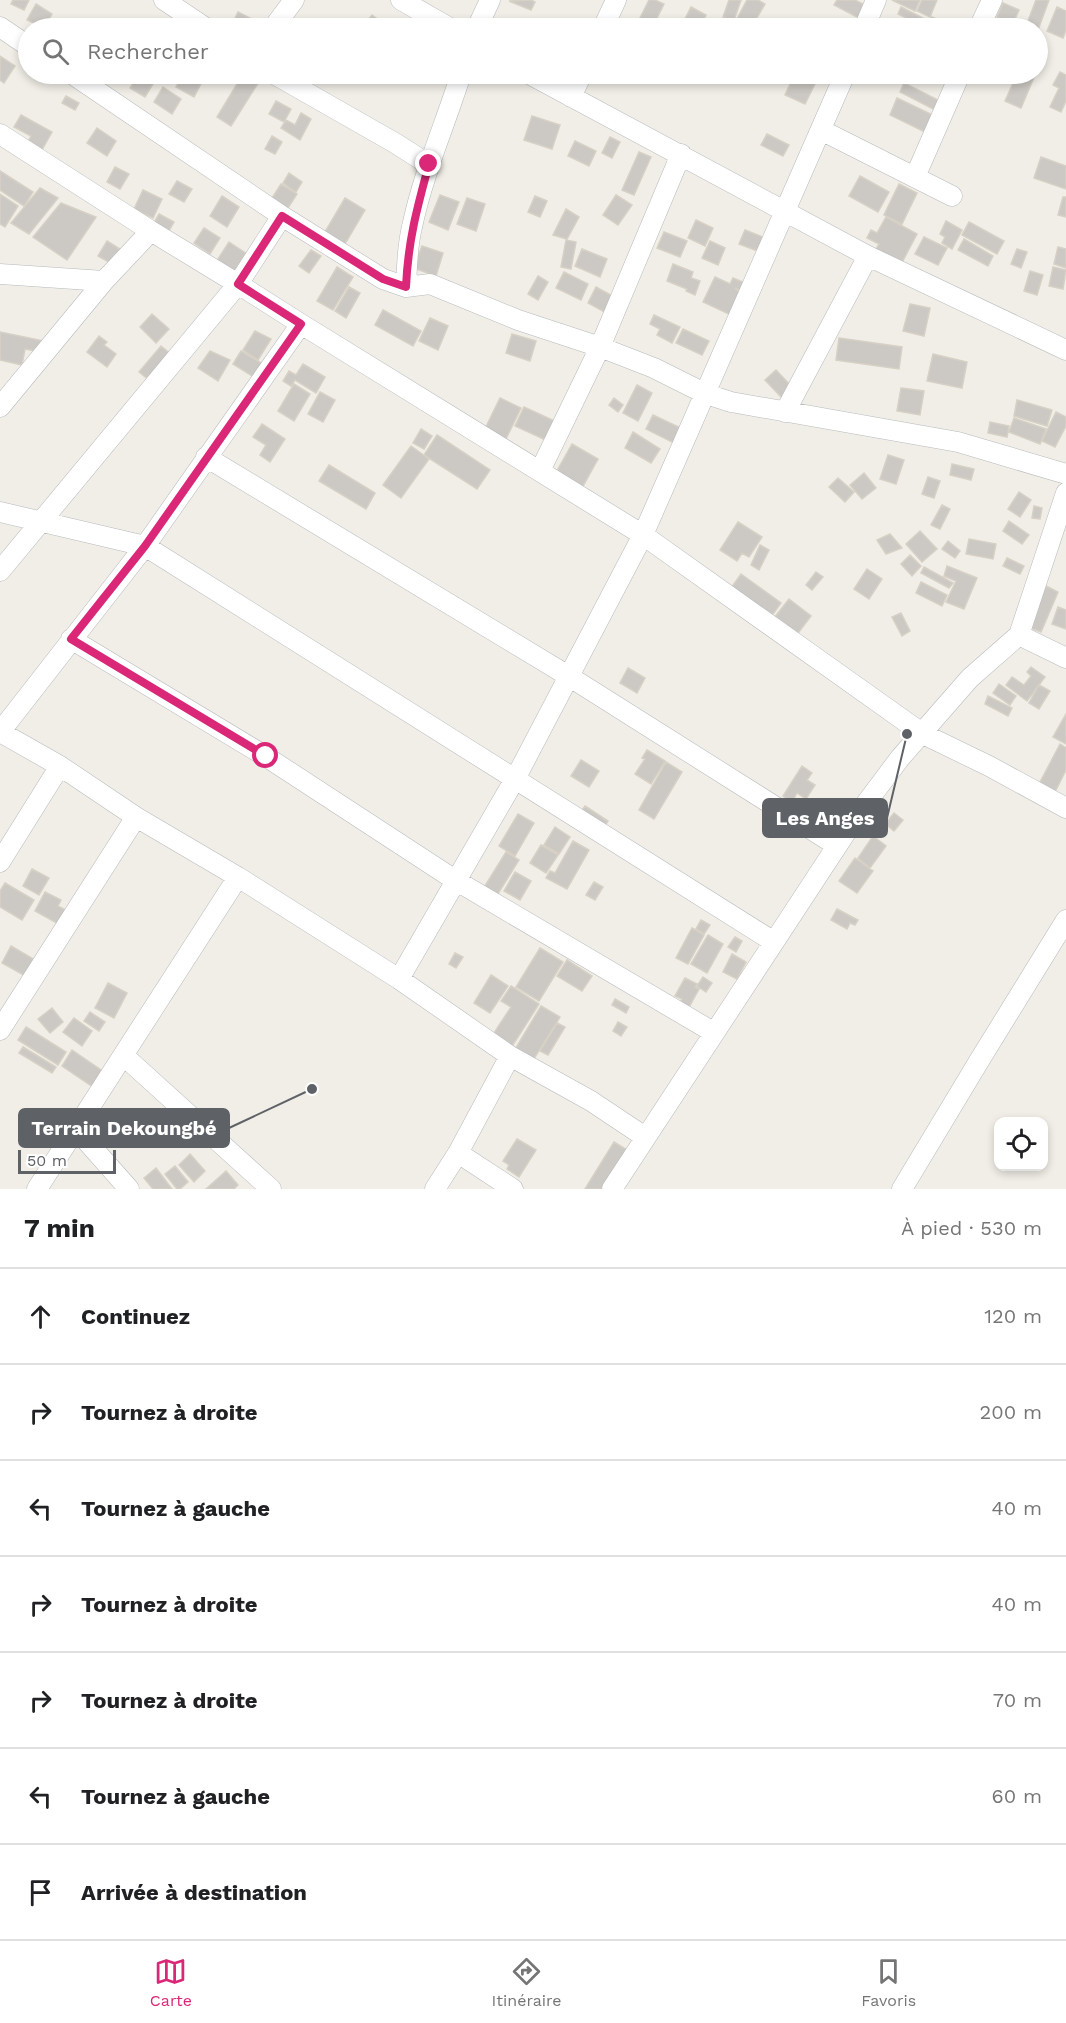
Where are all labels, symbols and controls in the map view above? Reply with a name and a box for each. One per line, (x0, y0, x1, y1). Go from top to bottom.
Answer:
search box (18, 18, 1048, 84)
icon: search (39, 35, 72, 68)
text: Rechercher (87, 39, 209, 64)
route end (415, 150, 441, 176)
route start (252, 742, 278, 768)
callout: Les Anges (763, 799, 887, 837)
text: Les Anges (776, 806, 875, 830)
callout: Terrain Dekoungbé (19, 1109, 229, 1147)
text: Terrain Dekoungbé (31, 1116, 217, 1140)
map controls (994, 1117, 1048, 1171)
button: locate (994, 1117, 1048, 1171)
scale bar (18, 1147, 116, 1174)
text: 50 m (27, 1151, 67, 1170)
text: 7 min (24, 1213, 95, 1243)
text: À pied · 530 m (901, 1216, 1042, 1240)
icon: ahead (24, 1300, 57, 1333)
text: Continuez (81, 1304, 190, 1329)
text: 120 m (984, 1304, 1042, 1328)
icon: right (24, 1396, 57, 1429)
text: Tournez à droite (81, 1400, 258, 1425)
text: 200 m (980, 1400, 1042, 1424)
icon: left (24, 1492, 57, 1525)
text: Tournez à gauche (81, 1496, 270, 1521)
text: 40 m (991, 1496, 1042, 1520)
icon: right (24, 1588, 57, 1621)
text: Tournez à droite (81, 1592, 258, 1617)
text: 40 m (991, 1592, 1042, 1616)
icon: right (24, 1684, 57, 1717)
text: Tournez à droite (81, 1688, 258, 1713)
text: 70 m (993, 1688, 1042, 1712)
icon: left (24, 1780, 57, 1813)
text: Tournez à gauche (81, 1784, 270, 1809)
text: 60 m (992, 1784, 1042, 1808)
icon: arrive (24, 1876, 57, 1909)
text: Arrivée à destination (81, 1880, 307, 1905)
tab: Carte (150, 1955, 192, 2010)
tab: Itinéraire (492, 1955, 562, 2010)
tab: Favoris (861, 1955, 916, 2010)

